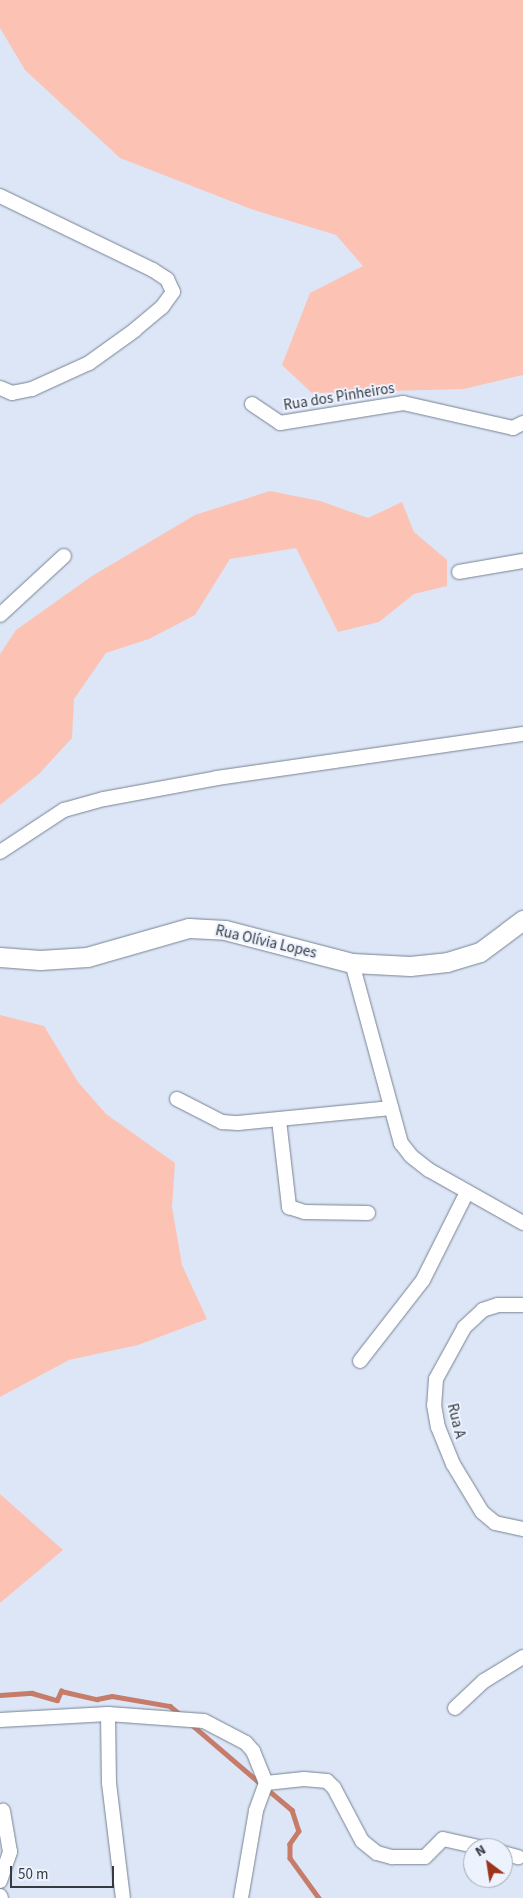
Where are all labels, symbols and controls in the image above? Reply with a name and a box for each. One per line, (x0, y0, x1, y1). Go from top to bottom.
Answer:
street label: Rua dos Pinheiros (282, 379, 396, 415)
street label: Rua Olívia Lopes (214, 922, 318, 962)
street label: Rua A (443, 1402, 469, 1440)
north arrow (463, 1838, 513, 1888)
text: N (472, 1840, 490, 1862)
scale bar (12, 1856, 116, 1888)
text: 50 m (18, 1864, 48, 1885)

